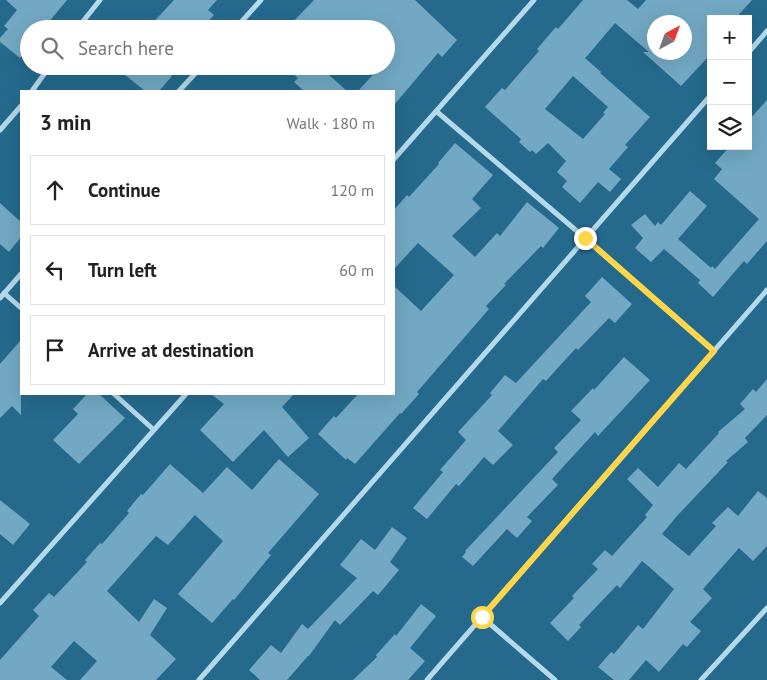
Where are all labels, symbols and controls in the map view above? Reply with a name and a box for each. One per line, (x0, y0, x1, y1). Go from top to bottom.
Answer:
north arrow (647, 15, 692, 60)
map controls (707, 15, 752, 150)
button: + (707, 15, 752, 60)
search box (20, 20, 395, 75)
icon: search (38, 34, 66, 62)
text: Search here (78, 36, 174, 60)
button: − (707, 60, 752, 105)
button: layers (707, 105, 752, 150)
text: 3 min (40, 109, 91, 136)
text: Walk · 180 m (286, 113, 375, 133)
icon: ahead (41, 176, 69, 204)
text: Continue (88, 178, 160, 202)
text: 120 m (331, 180, 374, 200)
route end (574, 227, 597, 250)
icon: left (41, 256, 69, 284)
text: Turn left (88, 258, 157, 282)
text: 60 m (339, 260, 374, 280)
icon: arrive (41, 336, 69, 364)
text: Arrive at destination (88, 338, 254, 362)
route start (471, 606, 494, 629)

